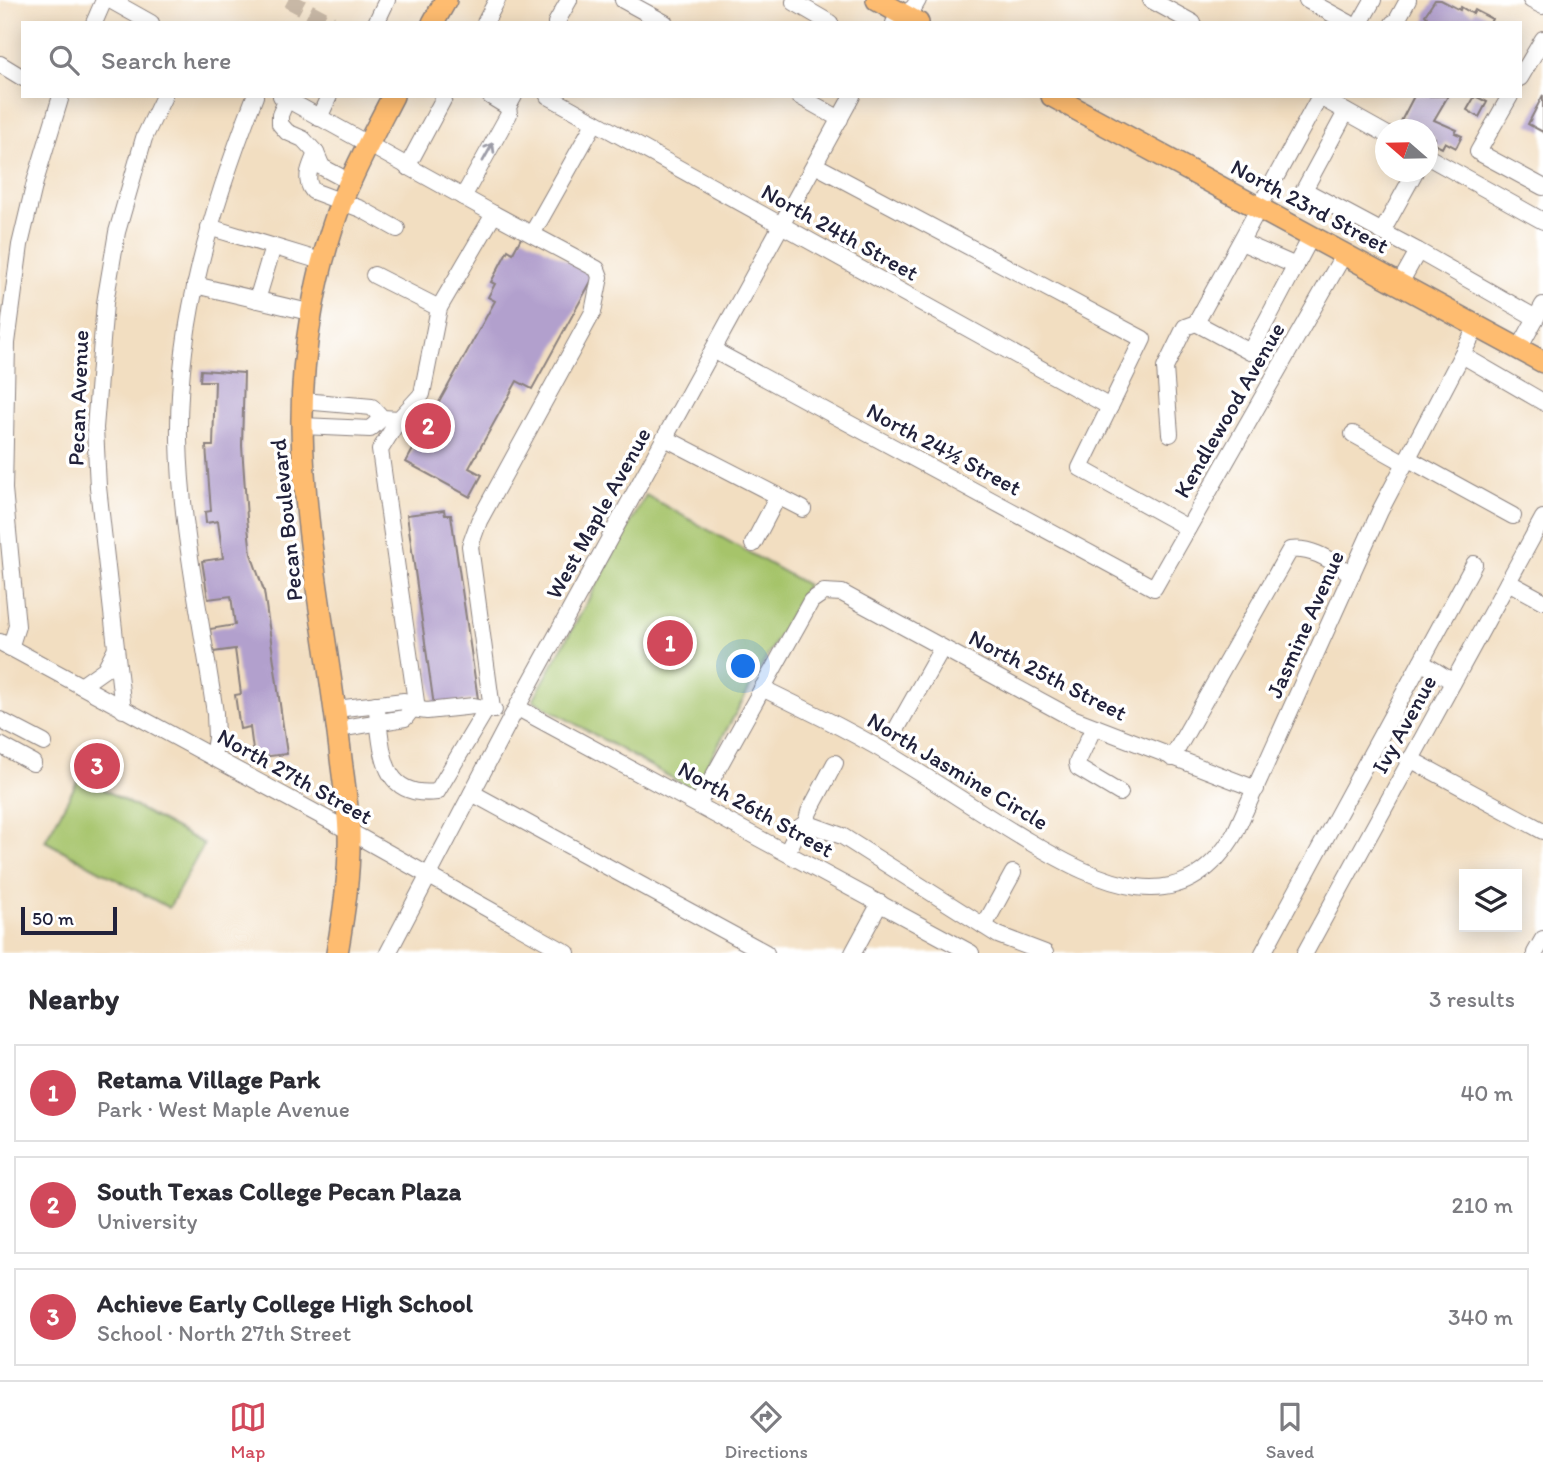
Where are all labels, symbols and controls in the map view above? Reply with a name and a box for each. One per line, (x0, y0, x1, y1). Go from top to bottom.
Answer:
search box (21, 21, 1522, 98)
icon: search (45, 41, 83, 79)
text: Search here (101, 44, 231, 76)
north arrow (1375, 119, 1438, 182)
one-way arrow (482, 142, 495, 163)
street label: North 23rd Street (1226, 153, 1394, 260)
street label: North 24th Street (757, 177, 924, 287)
street label: Kendlewood Avenue (1167, 317, 1291, 503)
street label: Pecan Avenue (62, 330, 94, 466)
street label: North 24½ Street (862, 396, 1026, 502)
pin: 2 (405, 400, 451, 452)
street label: West Maple Avenue (539, 422, 657, 604)
street label: Pecan Boulevard (264, 437, 308, 603)
street label: Jasmine Avenue (1260, 546, 1350, 702)
pin: 1 (647, 617, 693, 669)
street label: North 25th Street (964, 623, 1132, 727)
your location (726, 649, 760, 683)
street label: Ivy Avenue (1366, 670, 1442, 778)
street label: North Jasmine Circle (862, 706, 1054, 836)
street label: North 27th Street (213, 722, 378, 830)
pin: 3 (74, 740, 120, 792)
street label: North 26th Street (673, 755, 839, 863)
map controls (1459, 869, 1522, 932)
button: layers (1459, 869, 1522, 932)
scale bar (21, 904, 117, 936)
text: 50 m (32, 907, 74, 930)
text: Nearby (28, 980, 119, 1017)
text: 3 results (1429, 985, 1515, 1013)
text: Retama Village Park (97, 1063, 320, 1095)
text: 1 (48, 1079, 58, 1107)
text: 40 m (1460, 1079, 1513, 1107)
text: Park · West Maple Avenue (97, 1095, 350, 1123)
text: South Texas College Pecan Plaza (97, 1175, 461, 1207)
text: 2 (47, 1191, 59, 1219)
text: 210 m (1452, 1191, 1513, 1219)
text: University (97, 1207, 197, 1235)
text: Achieve Early College High School (97, 1287, 473, 1319)
text: 3 (47, 1303, 59, 1331)
text: 340 m (1448, 1303, 1513, 1331)
text: School · North 27th Street (97, 1319, 351, 1347)
tab: Map (229, 1398, 267, 1463)
tab: Directions (724, 1398, 808, 1463)
tab: Saved (1266, 1398, 1314, 1463)

